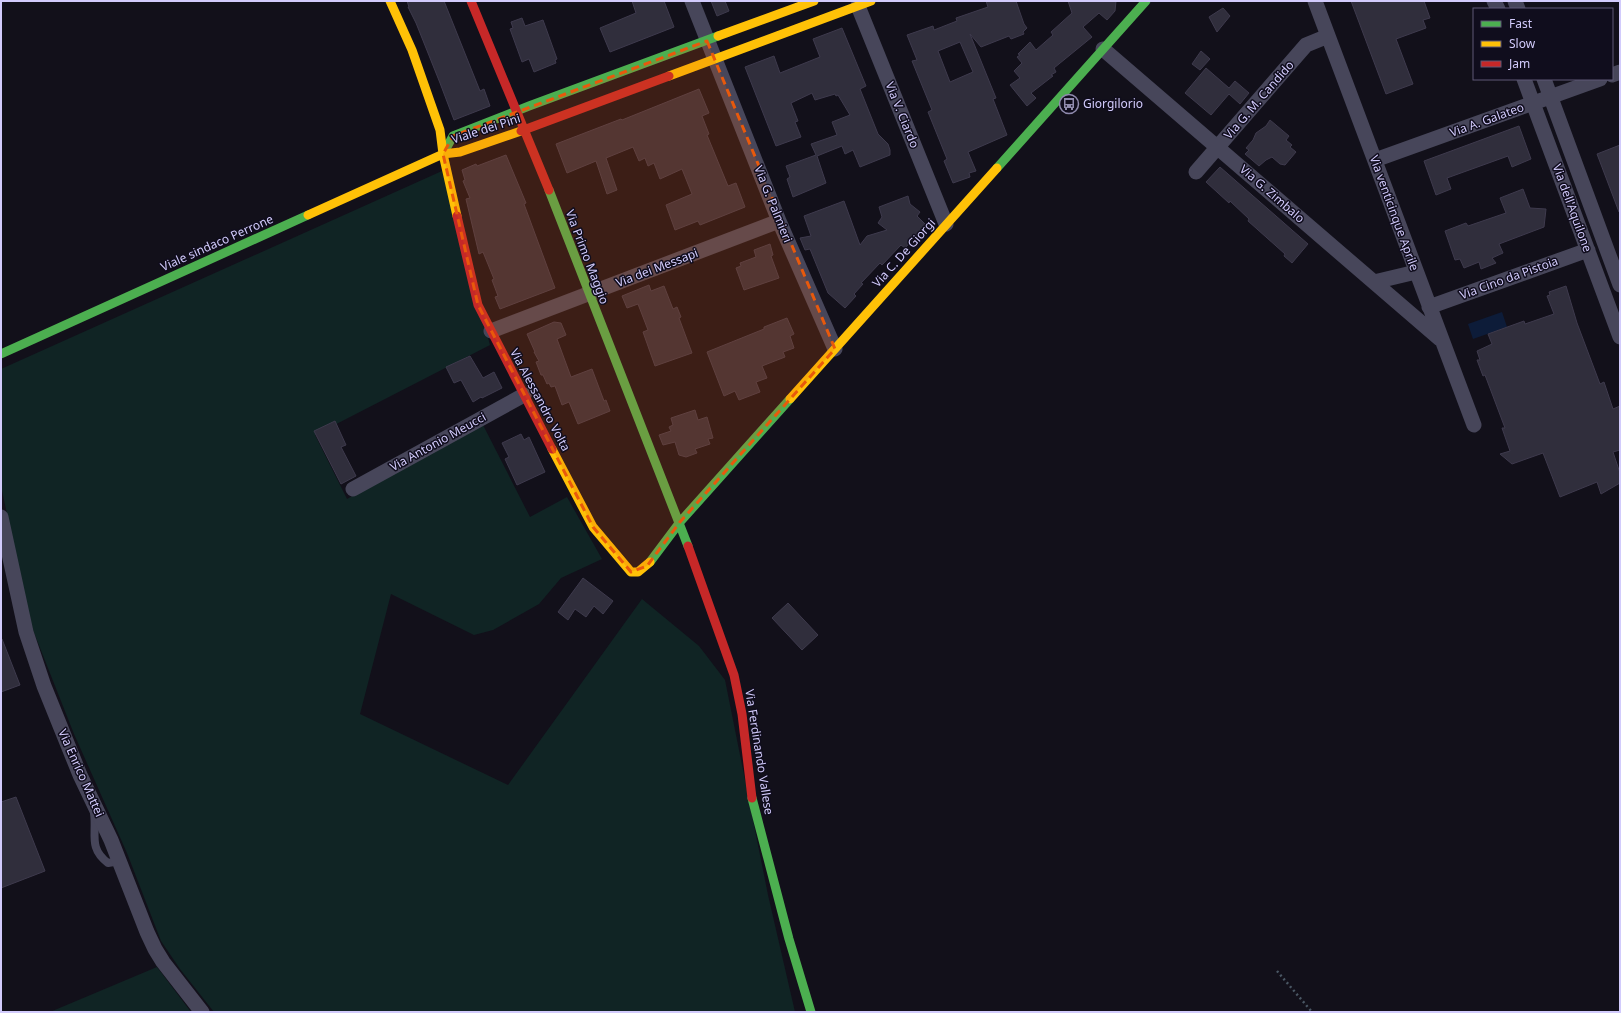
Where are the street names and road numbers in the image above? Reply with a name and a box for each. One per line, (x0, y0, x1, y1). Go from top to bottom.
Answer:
street label: Via G. M. Candido (1220, 57, 1298, 143)
street label: Via V. Ciardo (881, 79, 923, 150)
street label: Via A. Galateo (1447, 98, 1526, 141)
street label: Viale dei Pini (449, 109, 522, 148)
street label: Via venticinque Aprile (1366, 153, 1423, 273)
street label: Via G. Zimbalo (1236, 161, 1308, 227)
street label: Via dell'Aquilone (1549, 161, 1596, 254)
street label: Via G. Palmieri (750, 163, 797, 245)
street label: Via Primo Maggio (562, 207, 613, 306)
street label: Viale sindaco Perrone (158, 210, 276, 275)
street label: Via C. De Giorgi (868, 215, 939, 291)
street label: Via dei Messapi (613, 244, 700, 291)
street label: Via Cino da Pistoia (1457, 252, 1560, 303)
street label: Via Alessandro Volta (506, 345, 575, 454)
street label: Via Antonio Meucci (387, 408, 489, 475)
street label: Via Ferdinando Vallese (741, 688, 778, 816)
street label: Via Enrico Mattei (54, 726, 108, 819)

